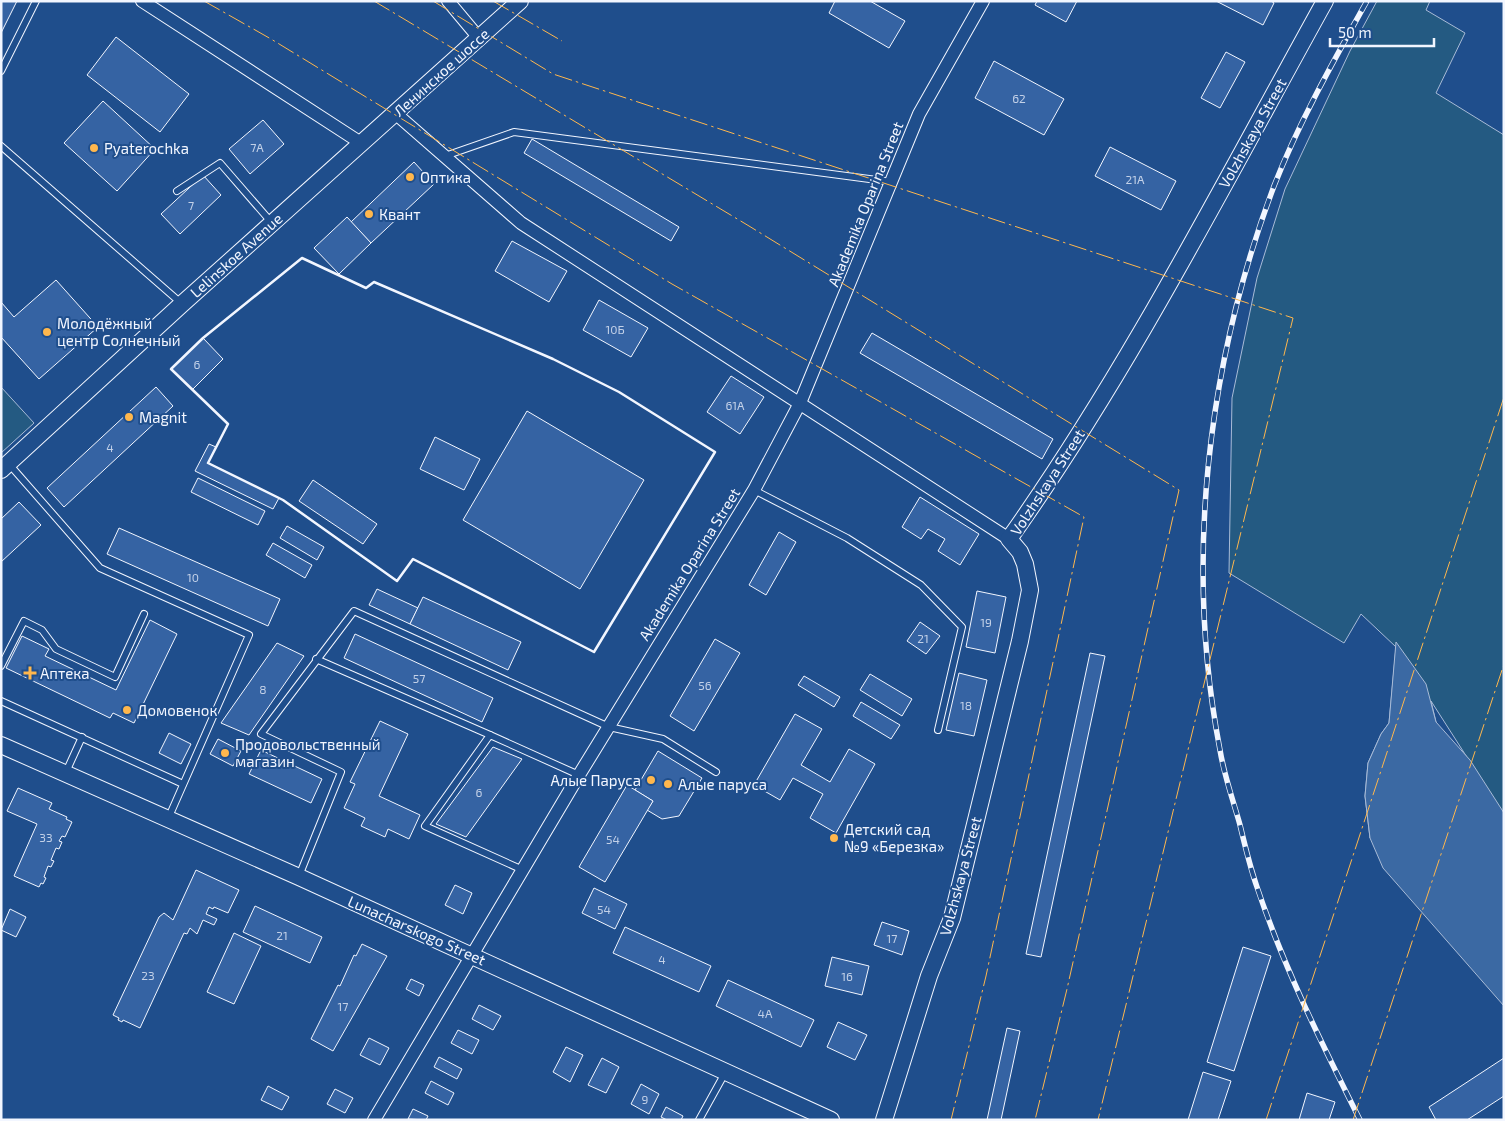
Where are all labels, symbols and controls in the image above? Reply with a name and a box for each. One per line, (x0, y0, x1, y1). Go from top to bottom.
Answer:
scale bar (1330, 15, 1434, 47)
text: 50 m (1338, 23, 1372, 41)
street label: Ленинское шоссе (389, 24, 493, 120)
street label: Volzhskaya Street (1214, 75, 1290, 191)
house number: 62 (1012, 91, 1026, 105)
street label: Akademika Oparina Street (824, 119, 907, 289)
place label: Pyaterochka (104, 139, 189, 157)
house number: 7А (250, 140, 264, 154)
marker: Pyaterochka (88, 142, 100, 154)
place label: Оптика (420, 168, 471, 186)
marker: Оптика (404, 171, 416, 183)
house number: 21А (1126, 172, 1145, 186)
house number: 7 (188, 198, 194, 212)
place label: Квант (379, 205, 421, 223)
marker: Квант (363, 208, 375, 220)
street label: Lelinskoe Avenue (186, 209, 286, 301)
place label: Молодёжный центр Солнечный (57, 314, 181, 349)
house number: 10Б (605, 322, 625, 336)
marker: Молодёжный центр Солнечный (41, 326, 53, 338)
house number: 6 (194, 357, 201, 371)
house number: 61А (725, 398, 745, 412)
place label: Magnit (139, 408, 187, 426)
marker: Magnit (123, 411, 135, 423)
street label: Volzhskaya Street (1006, 425, 1088, 538)
house number: 4 (106, 440, 114, 454)
street label: Akademika Oparina Street (635, 484, 744, 644)
house number: 10 (187, 570, 199, 584)
house number: 19 (980, 615, 992, 629)
house number: 21 (917, 631, 929, 645)
place label: Аптека (40, 664, 90, 682)
marker: Аптека (24, 667, 36, 679)
house number: 57 (413, 671, 425, 685)
house number: 56 (698, 678, 712, 692)
house number: 8 (259, 682, 267, 696)
house number: 18 (960, 698, 972, 712)
place label: Домовенок (137, 701, 217, 719)
marker: Домовенок (121, 704, 133, 716)
place label: Продовольственный магазин (235, 735, 381, 770)
marker: Продовольственный магазин (219, 747, 231, 759)
place label: Алые Паруса (550, 771, 641, 790)
marker: Алые Паруса (645, 774, 657, 786)
place label: Алые паруса (678, 775, 767, 794)
marker: Алые паруса (662, 778, 674, 790)
house number: 6 (476, 785, 483, 799)
street label: Volzhskaya Street (935, 814, 985, 938)
place label: Детский сад №9 «Березка» (844, 820, 944, 855)
house number: 33 (39, 830, 53, 844)
house number: 54 (606, 832, 620, 846)
marker: Детский сад №9 «Березка» (828, 832, 840, 844)
street label: Lunacharskogo Street (345, 891, 489, 969)
house number: 54 (597, 902, 611, 916)
house number: 21 (276, 928, 288, 942)
house number: 17 (887, 931, 897, 945)
house number: 4 (658, 952, 666, 966)
house number: 23 (141, 968, 155, 982)
house number: 16 (841, 969, 853, 983)
house number: 17 (338, 999, 348, 1013)
house number: 4А (758, 1006, 773, 1020)
house number: 9 (642, 1092, 649, 1106)

